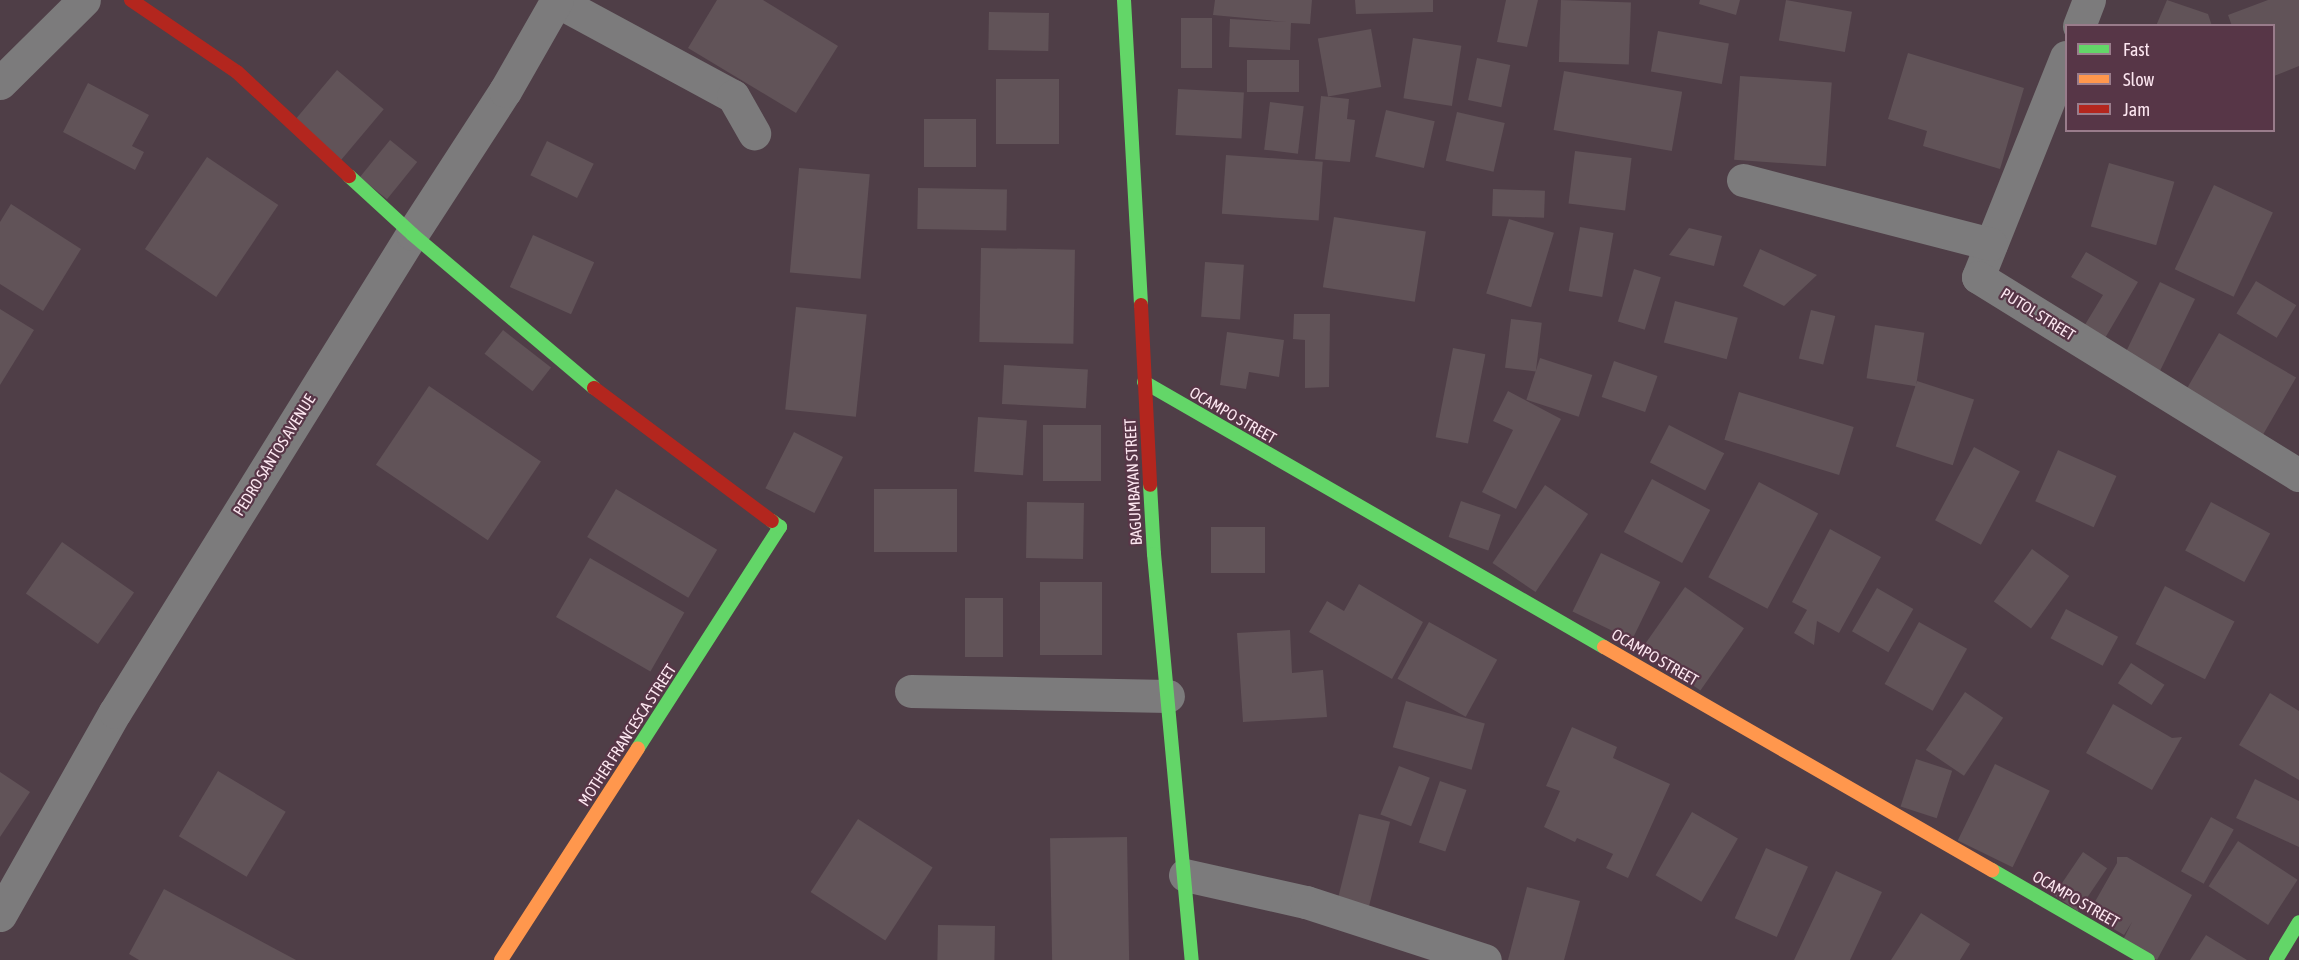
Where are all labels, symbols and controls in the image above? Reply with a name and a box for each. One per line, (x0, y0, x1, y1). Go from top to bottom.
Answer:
legend (2065, 24, 2275, 132)
text: Fast (2123, 39, 2150, 60)
text: Slow (2123, 69, 2154, 90)
text: Jam (2123, 99, 2150, 120)
street label: PUTOL STREET (1997, 284, 2079, 344)
street label: OCAMPO STREET (1186, 382, 1280, 448)
street label: PEDRO SANTOS AVENUE (229, 391, 319, 519)
street label: BAGUMBAYAN STREET (1120, 418, 1146, 546)
street label: OCAMPO STREET (1608, 624, 1702, 690)
street label: MOTHER FRANCESCA STREET (574, 661, 680, 809)
street label: OCAMPO STREET (2029, 866, 2123, 932)

